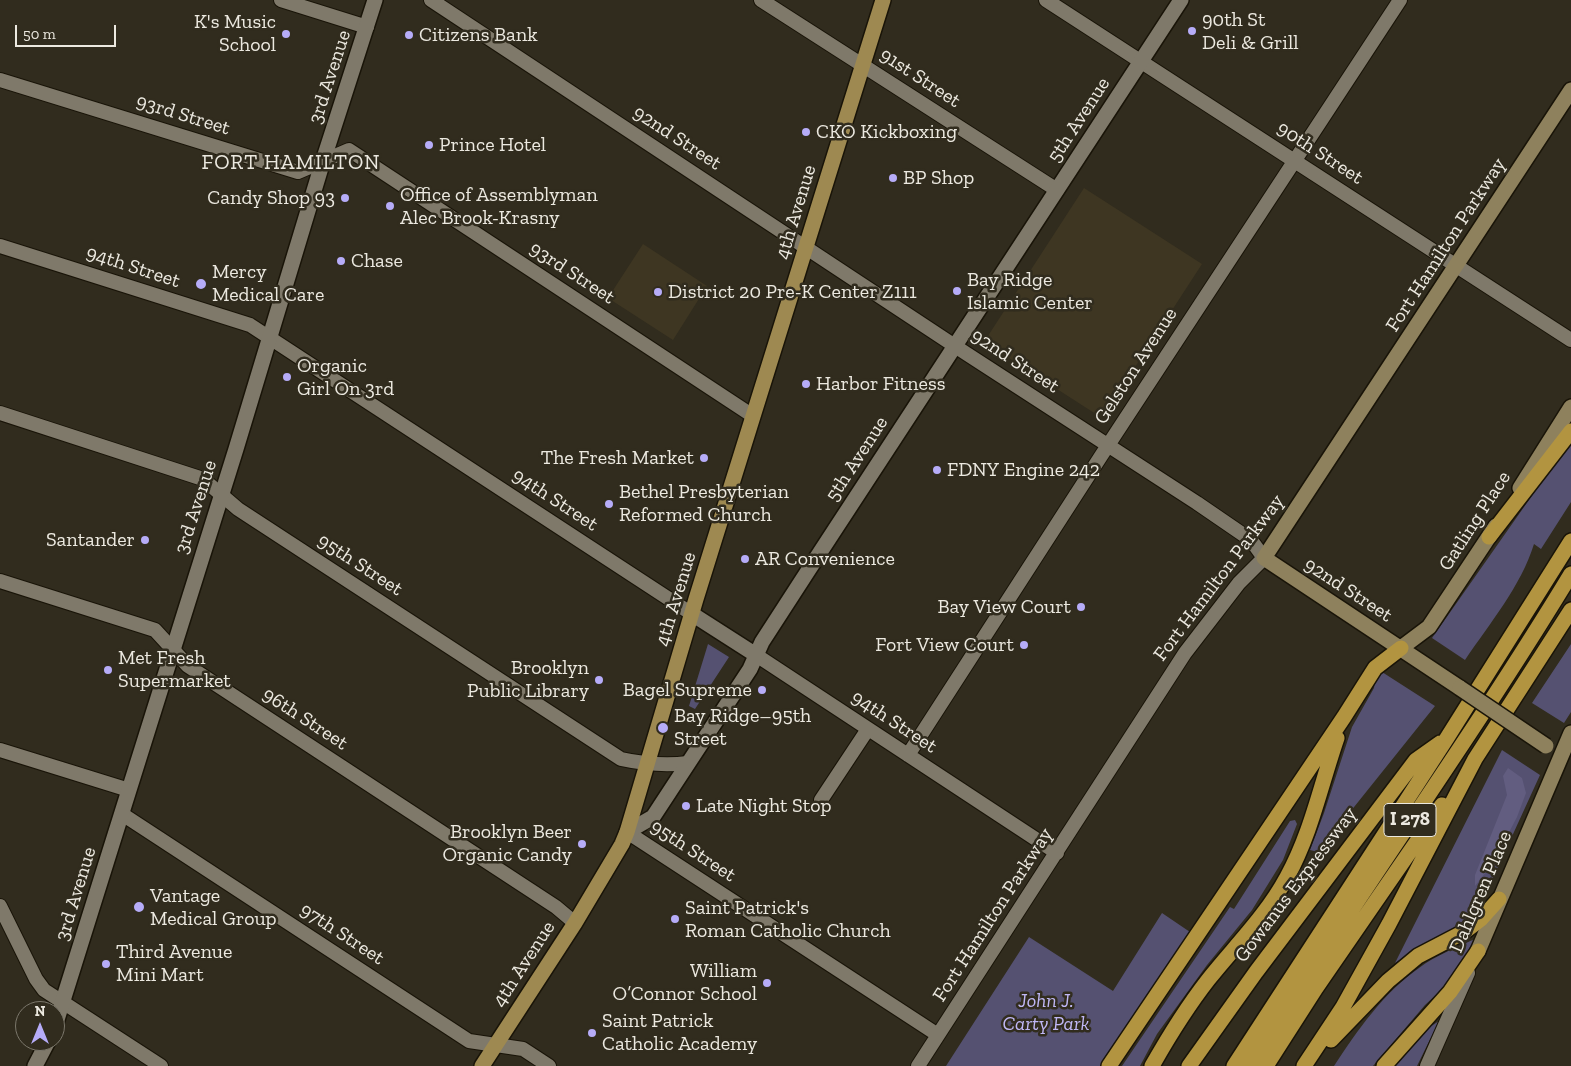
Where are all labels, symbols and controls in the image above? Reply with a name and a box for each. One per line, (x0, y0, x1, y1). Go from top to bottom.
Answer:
place label: 90th St Deli & Grill (1202, 8, 1299, 55)
place label: K's Music School (194, 10, 276, 57)
scale bar (18, 15, 119, 47)
place label: Citizens Bank (419, 23, 538, 47)
text: 50 m (23, 25, 56, 43)
marker: 90th St Deli & Grill (1186, 25, 1198, 37)
street label: 3rd Avenue (304, 27, 356, 127)
marker: K's Music School (280, 28, 292, 40)
marker: Citizens Bank (403, 29, 415, 41)
street label: 91st Street (875, 43, 965, 113)
street label: 5th Avenue (1043, 73, 1115, 167)
street label: 93rd Street (133, 89, 233, 141)
street label: 92nd Street (628, 101, 726, 175)
street label: 90th Street (1272, 116, 1368, 190)
place label: CKO Kickboxing (816, 120, 957, 144)
marker: CKO Kickboxing (800, 126, 812, 138)
place label: Prince Hotel (439, 133, 546, 157)
marker: Prince Hotel (423, 139, 435, 151)
district label: FORT HAMILTON (200, 150, 382, 176)
street label: Fort Hamilton Parkway (1381, 154, 1511, 336)
street label: 4th Avenue (770, 162, 822, 262)
place label: BP Shop (903, 166, 974, 190)
marker: BP Shop (887, 172, 899, 184)
place label: Office of Assemblyman Alec Brook-Krasny (400, 183, 598, 230)
place label: Candy Shop 93 (207, 186, 335, 210)
marker: Candy Shop 93 (339, 192, 351, 204)
marker: Office of Assemblyman Alec Brook-Krasny (384, 200, 396, 212)
street label: 93rd Street (525, 237, 619, 309)
street label: 94th Street (83, 241, 183, 293)
place label: Chase (351, 249, 403, 273)
marker: Chase (335, 255, 347, 267)
place label: Mercy Medical Care (212, 260, 324, 307)
place label: Bay Ridge Islamic Center (967, 268, 1093, 315)
marker: Mercy Medical Care (194, 277, 208, 291)
place label: District 20 Pre-K Center Z111 (668, 280, 917, 304)
marker: Bay Ridge Islamic Center (951, 285, 963, 297)
marker: District 20 Pre-K Center Z111 (652, 286, 664, 298)
street label: Gelston Avenue (1089, 303, 1183, 429)
street label: 92nd Street (966, 324, 1064, 398)
place label: Organic Girl On 3rd (297, 354, 394, 401)
marker: Organic Girl On 3rd (281, 371, 293, 383)
place label: Harbor Fitness (816, 372, 945, 396)
marker: Harbor Fitness (800, 378, 812, 390)
street label: 5th Avenue (821, 412, 893, 506)
place label: The Fresh Market (541, 446, 694, 470)
marker: The Fresh Market (698, 452, 710, 464)
street label: 3rd Avenue (170, 457, 222, 557)
place label: FDNY Engine 242 (947, 458, 1100, 482)
street label: 94th Street (508, 463, 602, 537)
marker: FDNY Engine 242 (931, 464, 943, 476)
street label: Gatling Place (1434, 467, 1516, 575)
place label: Bethel Presbyterian Reformed Church (619, 480, 789, 527)
street label: Fort Hamilton Parkway (1149, 490, 1289, 666)
marker: Bethel Presbyterian Reformed Church (603, 498, 615, 510)
place label: Santander (46, 528, 135, 552)
street label: 95th Street (313, 529, 407, 601)
marker: Santander (139, 534, 151, 546)
place label: AR Convenience (755, 547, 895, 571)
street label: 4th Avenue (650, 549, 702, 649)
marker: AR Convenience (739, 553, 751, 565)
street label: 92nd Street (1299, 553, 1397, 627)
place label: Bay View Court (937, 595, 1071, 619)
marker: Bay View Court (1075, 601, 1087, 613)
place label: Fort View Court (875, 633, 1014, 657)
marker: Fort View Court (1018, 639, 1030, 651)
place label: Met Fresh Supermarket (118, 646, 231, 693)
place label: Brooklyn Public Library (467, 656, 589, 703)
marker: Met Fresh Supermarket (102, 664, 114, 676)
marker: Brooklyn Public Library (593, 674, 605, 686)
place label: Bagel Supreme (623, 678, 752, 702)
street label: 96th Street (258, 682, 352, 756)
marker: Bagel Supreme (756, 684, 768, 696)
street label: 94th Street (847, 685, 941, 759)
place label: Bay Ridge–95th Street (674, 704, 811, 751)
marker: Bay Ridge–95th Street (656, 721, 670, 735)
place label: Late Night Stop (696, 794, 831, 818)
marker: Late Night Stop (680, 800, 692, 812)
street label: Gowanus Expressway (1230, 803, 1362, 967)
road number: I 278 (1384, 804, 1436, 836)
street label: 95th Street (646, 815, 740, 887)
place label: Brooklyn Beer Organic Candy (443, 820, 572, 867)
street label: Fort Hamilton Parkway (928, 824, 1058, 1006)
street label: Dahlgren Place (1445, 827, 1517, 957)
marker: Brooklyn Beer Organic Candy (576, 838, 588, 850)
street label: 3rd Avenue (50, 844, 102, 944)
place label: Vantage Medical Group (150, 884, 277, 931)
place label: Saint Patrick's Roman Catholic Church (685, 896, 891, 943)
street label: 97th Street (295, 898, 389, 970)
marker: Vantage Medical Group (132, 900, 146, 914)
marker: Saint Patrick's Roman Catholic Church (669, 913, 681, 925)
street label: 4th Avenue (487, 917, 561, 1011)
place label: Third Avenue Mini Mart (116, 940, 232, 987)
marker: Third Avenue Mini Mart (100, 958, 112, 970)
place label: William O’Connor School (613, 959, 757, 1006)
marker: William O’Connor School (761, 977, 773, 989)
park label: John J. Carty Park (1003, 989, 1089, 1036)
north arrow (15, 1001, 65, 1051)
text: N (35, 1003, 45, 1020)
place label: Saint Patrick Catholic Academy (602, 1009, 757, 1056)
marker: Saint Patrick Catholic Academy (586, 1027, 598, 1039)

